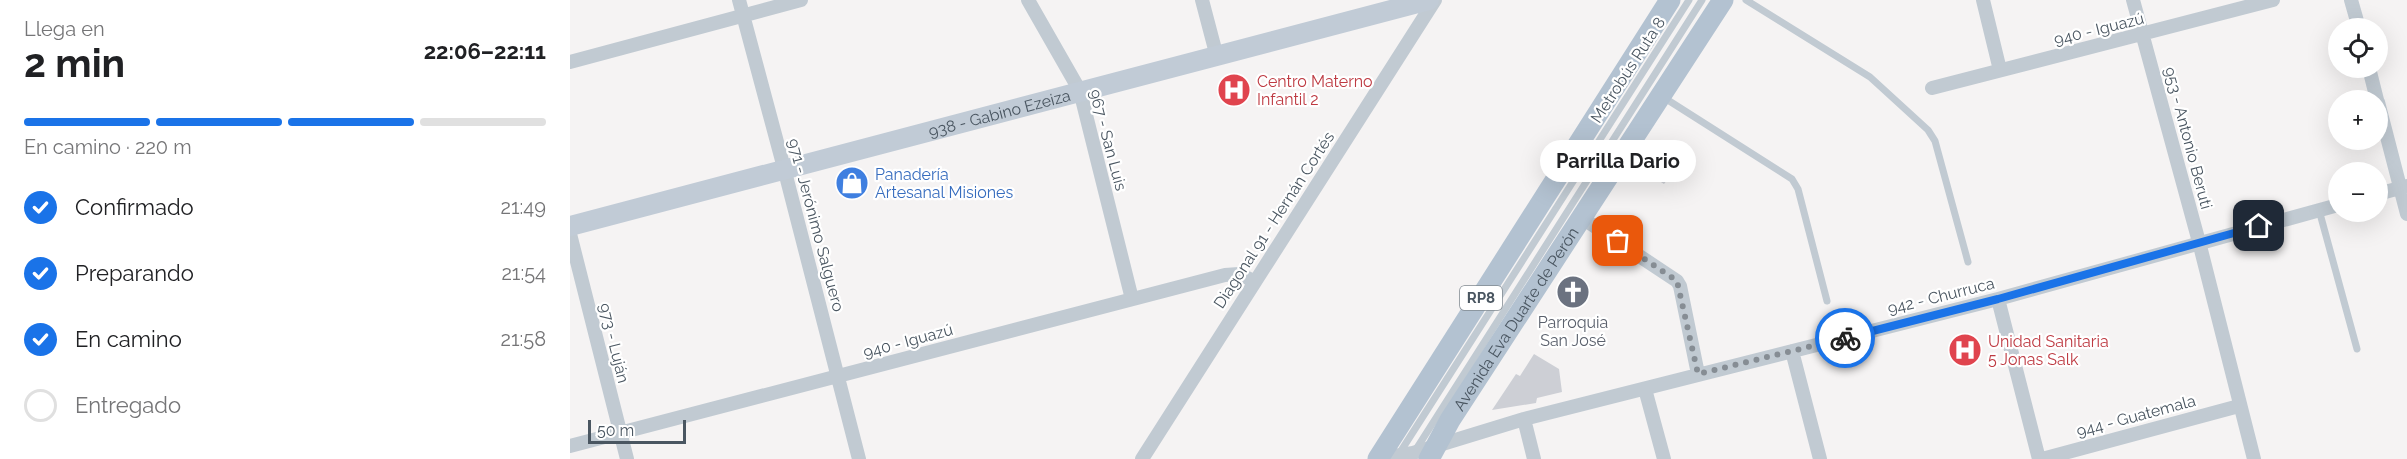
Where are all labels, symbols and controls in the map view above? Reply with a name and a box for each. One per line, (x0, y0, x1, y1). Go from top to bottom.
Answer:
street label: 940 - Iguazú (2052, 9, 2146, 49)
street label: Metrobús Ruta 8 (1587, 14, 1669, 126)
text: Llega en (24, 17, 105, 41)
map controls (2328, 18, 2388, 222)
button: locate (2328, 18, 2388, 78)
text: 22:06–22:11 (424, 38, 546, 64)
text: 2 min (24, 40, 125, 86)
street label: 953 - Antonio Beruti (2160, 65, 2216, 211)
hospital icon: Centro Materno Infantil 2 (1216, 72, 1252, 108)
place label: Centro Materno Infantil 2 (1257, 72, 1373, 109)
street label: 938 - Gabino Ezeiza (926, 85, 1072, 141)
street label: 967 - San Luis (1085, 87, 1131, 193)
button: + (2328, 90, 2388, 150)
street label: Diagonal 91 - Hernán Cortés (1210, 128, 1338, 312)
text: En camino · 220 m (24, 135, 192, 159)
street label: 971 - Jerónimo Salguero (784, 136, 848, 314)
callout: Parrilla Dario (1540, 139, 1696, 181)
text: Parrilla Dario (1556, 149, 1680, 173)
button: − (2328, 162, 2388, 222)
shop icon: Panadería Artesanal Misiones (834, 165, 870, 201)
place label: Panadería Artesanal Misiones (875, 165, 1013, 202)
icon: check (24, 191, 57, 224)
text: Confirmado (75, 194, 194, 220)
text: 21:49 (501, 195, 546, 219)
pin (2233, 200, 2284, 251)
icon: home (2242, 209, 2275, 242)
pin (1592, 215, 1643, 266)
street label: Avenida Eva Duarte de Perón (1449, 223, 1582, 414)
icon: bag (1601, 224, 1634, 257)
icon: check (24, 257, 57, 290)
text: Preparando (75, 260, 194, 286)
text: 21:54 (501, 261, 546, 285)
church icon: Parroquia San José (1555, 274, 1591, 310)
street label: 942 - Churruca (1886, 274, 1996, 318)
road number: RP8 (1460, 286, 1502, 310)
street label: 973 - Luján (595, 301, 633, 385)
courier (1815, 308, 1875, 368)
place label: Parroquia San José (1538, 313, 1608, 350)
street label: 940 - Iguazú (861, 320, 955, 362)
icon: bike (1829, 322, 1862, 355)
icon: check (24, 323, 57, 356)
text: En camino (75, 326, 182, 352)
text: 21:58 (501, 327, 546, 351)
hospital icon: Unidad Sanitaria 5 Jonas Salk (1947, 332, 1983, 368)
place label: Unidad Sanitaria 5 Jonas Salk (1988, 332, 2109, 369)
street label: 944 - Guatemala (2074, 391, 2198, 441)
text: Entregado (75, 392, 181, 418)
scale bar (588, 417, 686, 444)
text: 50 m (597, 421, 634, 440)

